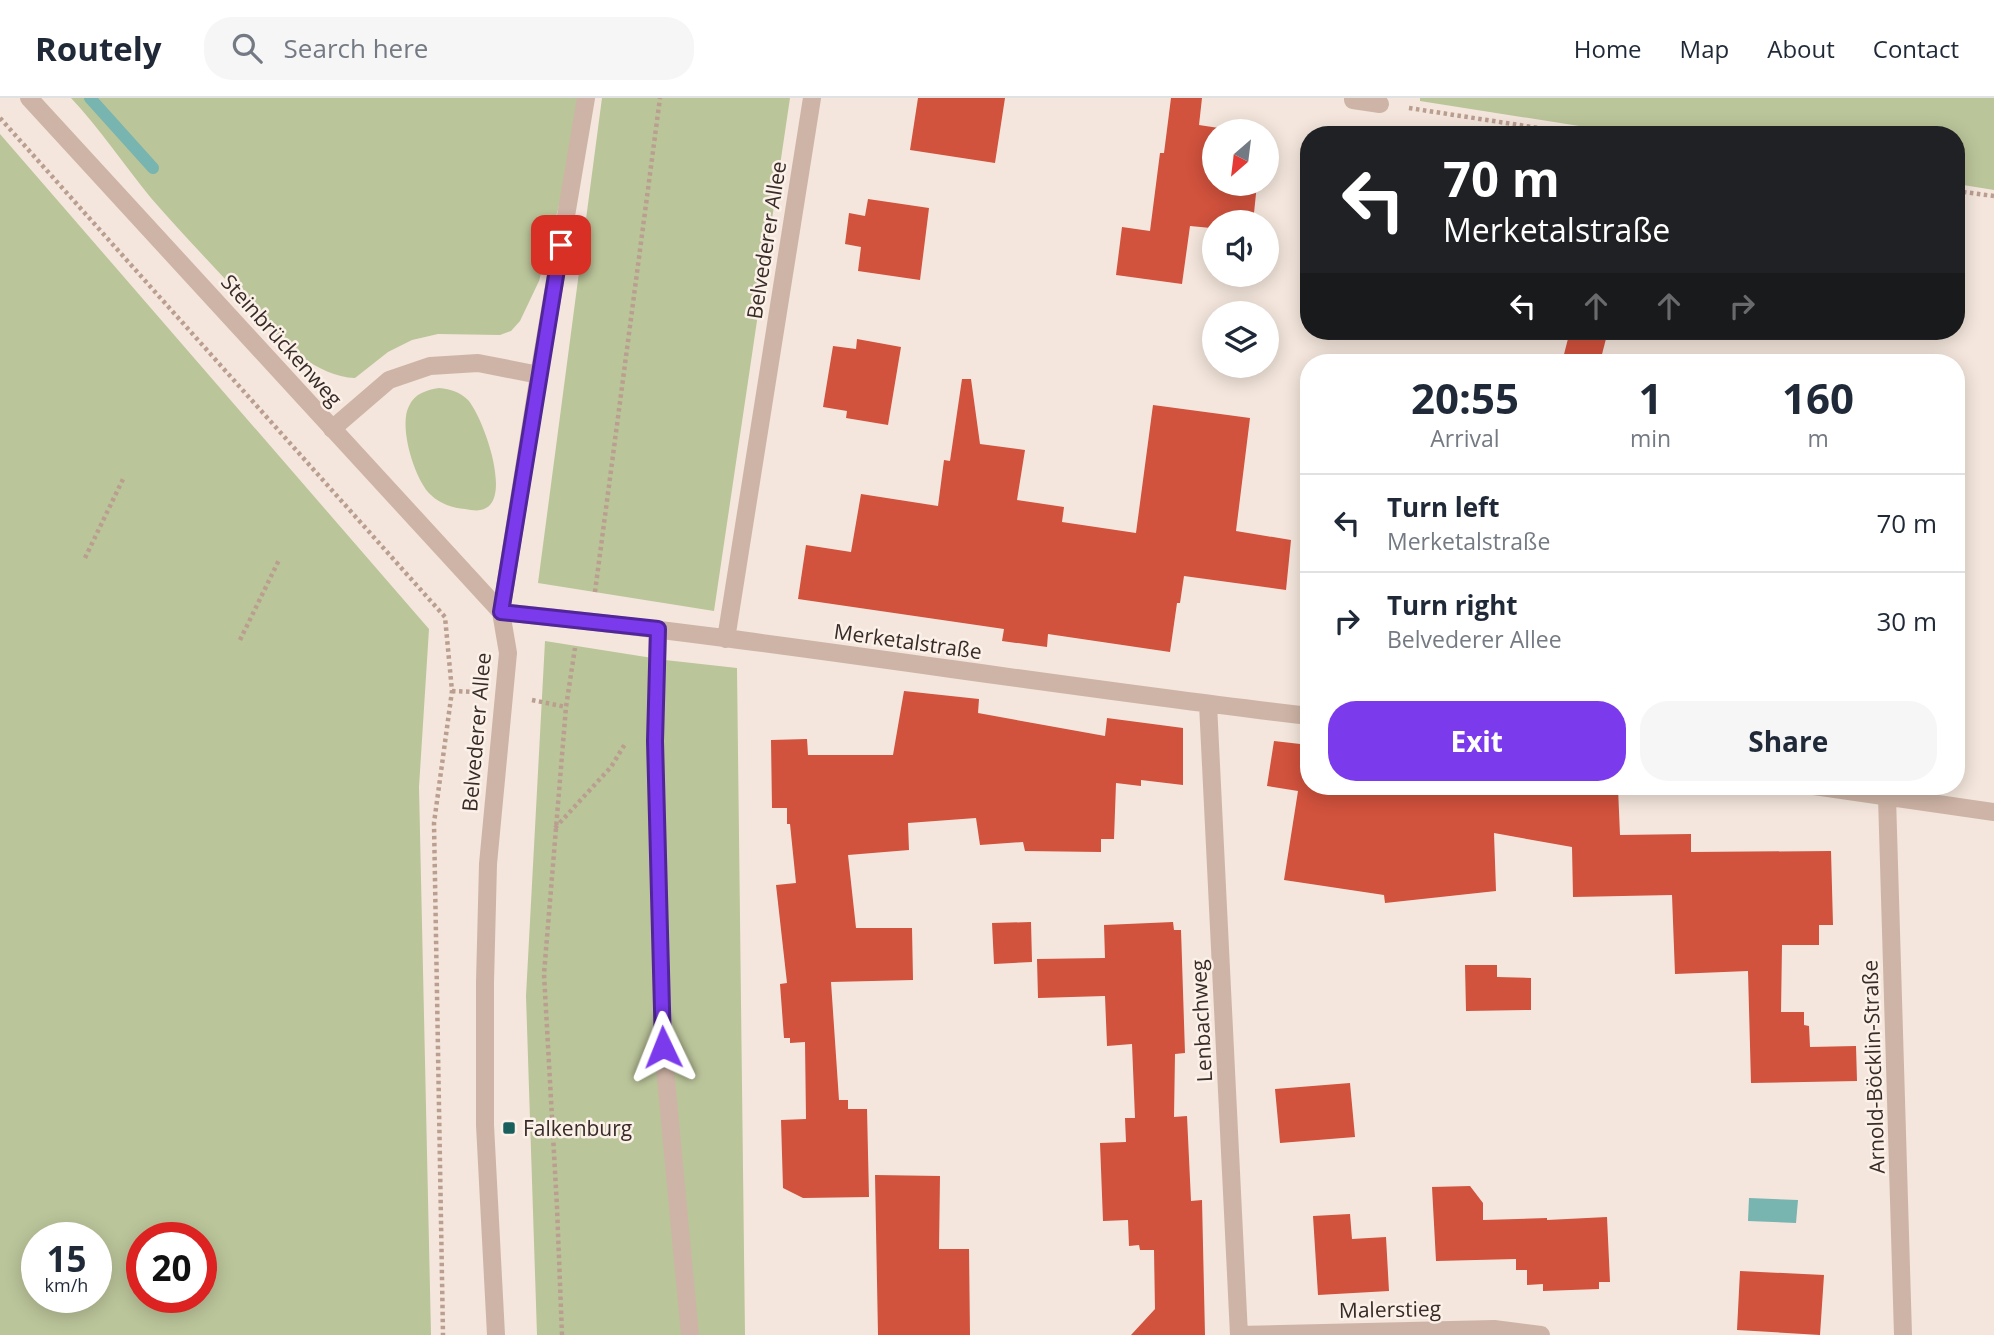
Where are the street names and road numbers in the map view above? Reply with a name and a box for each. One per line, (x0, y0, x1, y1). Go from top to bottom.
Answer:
street label: Belvederer Allee (740, 159, 792, 321)
street label: Steinbrückenweg (215, 268, 349, 412)
street label: Merketalstraße (832, 617, 984, 665)
street label: Belvederer Allee (455, 651, 497, 813)
street label: Lenbachweg (1184, 959, 1218, 1083)
street label: Arnold-Böcklin-Straße (1855, 960, 1891, 1174)
street label: Malerstieg (1339, 1294, 1441, 1324)

